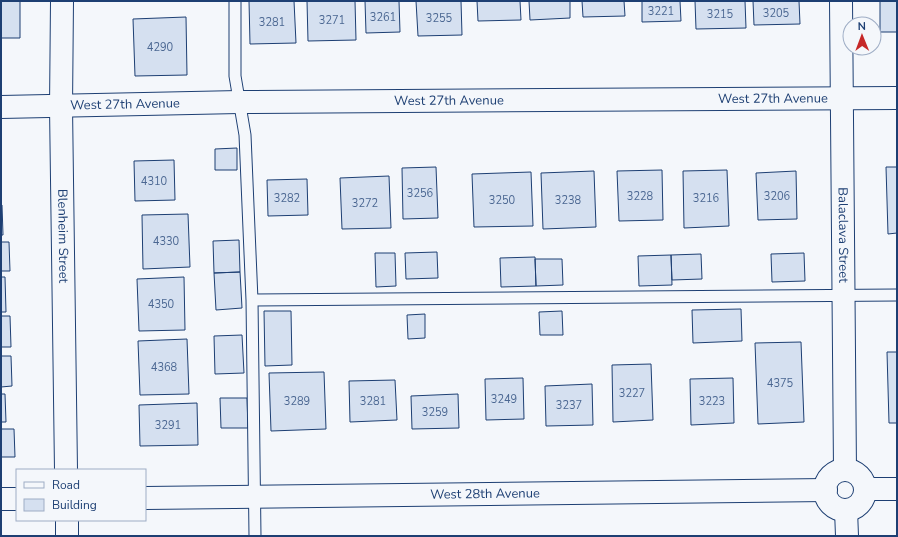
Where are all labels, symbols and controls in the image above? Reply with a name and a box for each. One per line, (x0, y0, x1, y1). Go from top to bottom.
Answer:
house number: 3221 (648, 4, 674, 19)
house number: 3205 (763, 6, 790, 21)
house number: 3215 (707, 7, 734, 22)
house number: 3261 (370, 10, 396, 25)
house number: 3255 (426, 11, 453, 26)
house number: 3271 (319, 13, 345, 28)
house number: 3281 (259, 15, 285, 30)
north arrow (842, 16, 882, 56)
text: N (858, 19, 866, 34)
house number: 4290 (147, 40, 174, 55)
street label: West 27th Avenue (718, 89, 828, 108)
street label: West 27th Avenue (394, 91, 504, 110)
street label: West 27th Avenue (70, 94, 180, 115)
house number: 4310 (141, 174, 168, 189)
house number: 3256 (407, 186, 434, 201)
street label: Balaclava Street (834, 187, 852, 283)
street label: Blenheim Street (53, 189, 72, 284)
house number: 3228 (627, 189, 654, 204)
house number: 3206 (764, 189, 791, 204)
house number: 3282 (274, 191, 300, 206)
house number: 3216 (693, 191, 720, 206)
house number: 3250 (489, 193, 516, 208)
house number: 3238 (555, 193, 582, 208)
house number: 3272 (352, 196, 378, 211)
house number: 4330 (153, 234, 180, 249)
house number: 4350 (148, 297, 175, 312)
house number: 4368 (151, 360, 178, 375)
house number: 4375 (767, 376, 794, 391)
house number: 3227 (619, 386, 645, 401)
house number: 3249 (491, 392, 517, 407)
house number: 3289 (284, 394, 310, 409)
house number: 3281 (360, 394, 386, 409)
house number: 3223 (699, 394, 725, 409)
house number: 3237 (556, 398, 582, 413)
house number: 3259 (422, 405, 448, 420)
house number: 3291 (155, 418, 181, 433)
legend (16, 469, 146, 521)
text: Road (52, 477, 80, 493)
street label: West 28th Avenue (430, 484, 540, 504)
text: Building (52, 497, 97, 513)

